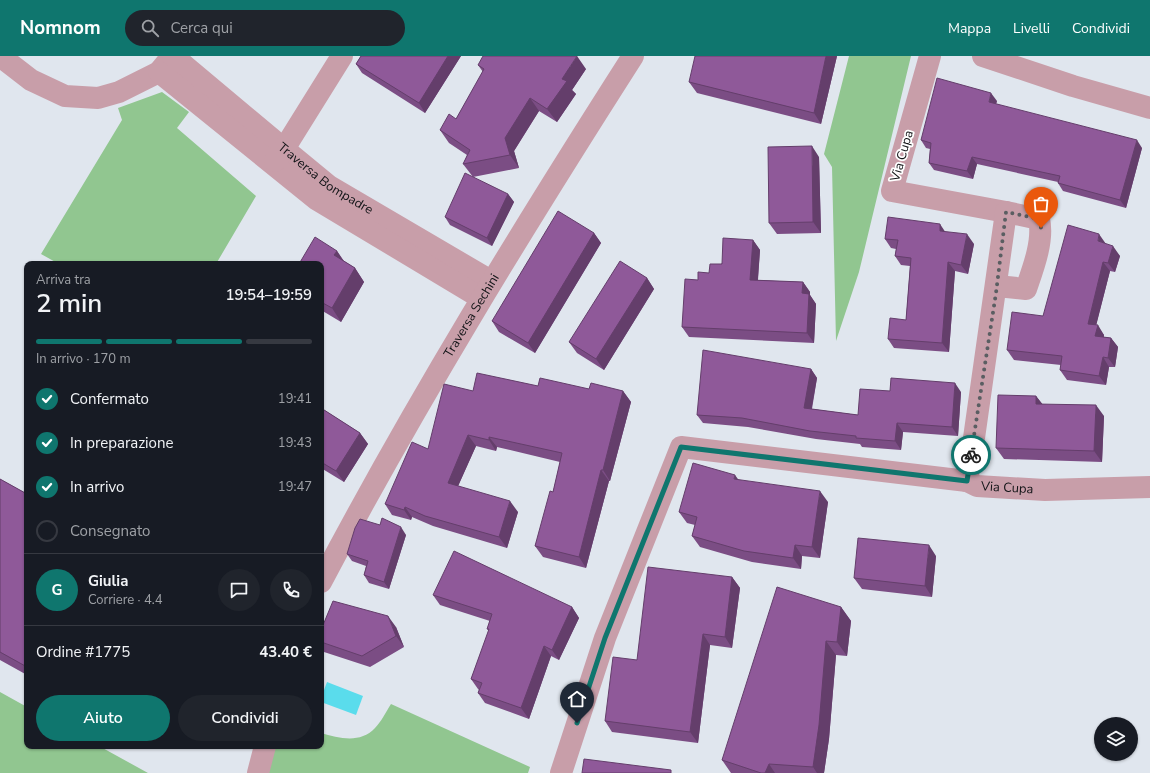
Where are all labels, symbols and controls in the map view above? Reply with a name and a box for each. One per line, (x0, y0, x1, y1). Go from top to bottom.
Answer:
search box (125, 10, 405, 46)
text: Nomnom (20, 15, 101, 41)
icon: search (139, 17, 161, 39)
text: Cerca qui (171, 18, 233, 38)
text: Mappa (948, 19, 991, 38)
text: Livelli (1013, 19, 1050, 38)
text: Condividi (1072, 19, 1130, 38)
street label: Via Cupa (886, 128, 918, 185)
street label: Traversa Bompadre (274, 138, 377, 219)
pin (1024, 187, 1058, 228)
icon: bag (1030, 193, 1052, 215)
street label: Traversa Sechini (440, 270, 504, 361)
text: Arriva tra (36, 271, 91, 289)
text: 19:54–19:59 (225, 285, 312, 305)
text: 2 min (36, 286, 102, 321)
text: In arrivo · 170 m (36, 350, 131, 368)
icon: check (36, 388, 58, 410)
text: Confermato (70, 389, 149, 409)
text: 19:41 (278, 390, 312, 408)
icon: check (36, 432, 58, 454)
text: In preparazione (70, 433, 173, 453)
text: 19:43 (278, 434, 312, 452)
courier (951, 435, 991, 475)
icon: bike (960, 444, 982, 466)
icon: check (36, 476, 58, 498)
text: In arrivo (70, 477, 124, 497)
street label: Via Cupa (979, 477, 1034, 498)
text: 19:47 (278, 478, 312, 496)
text: Consegnato (70, 521, 150, 541)
button: chat (218, 569, 260, 611)
button: phone (270, 569, 312, 611)
text: Giulia (88, 571, 128, 591)
text: G (51, 580, 63, 600)
text: Corriere · 4.4 (88, 591, 162, 609)
text: Ordine #1775 (36, 642, 130, 662)
text: 43.40 € (259, 642, 312, 662)
pin (560, 682, 594, 723)
icon: home (566, 688, 588, 710)
button: Aiuto (36, 695, 170, 741)
button: Condividi (178, 695, 312, 741)
map controls (1094, 717, 1138, 761)
button: layers (1094, 717, 1138, 761)

